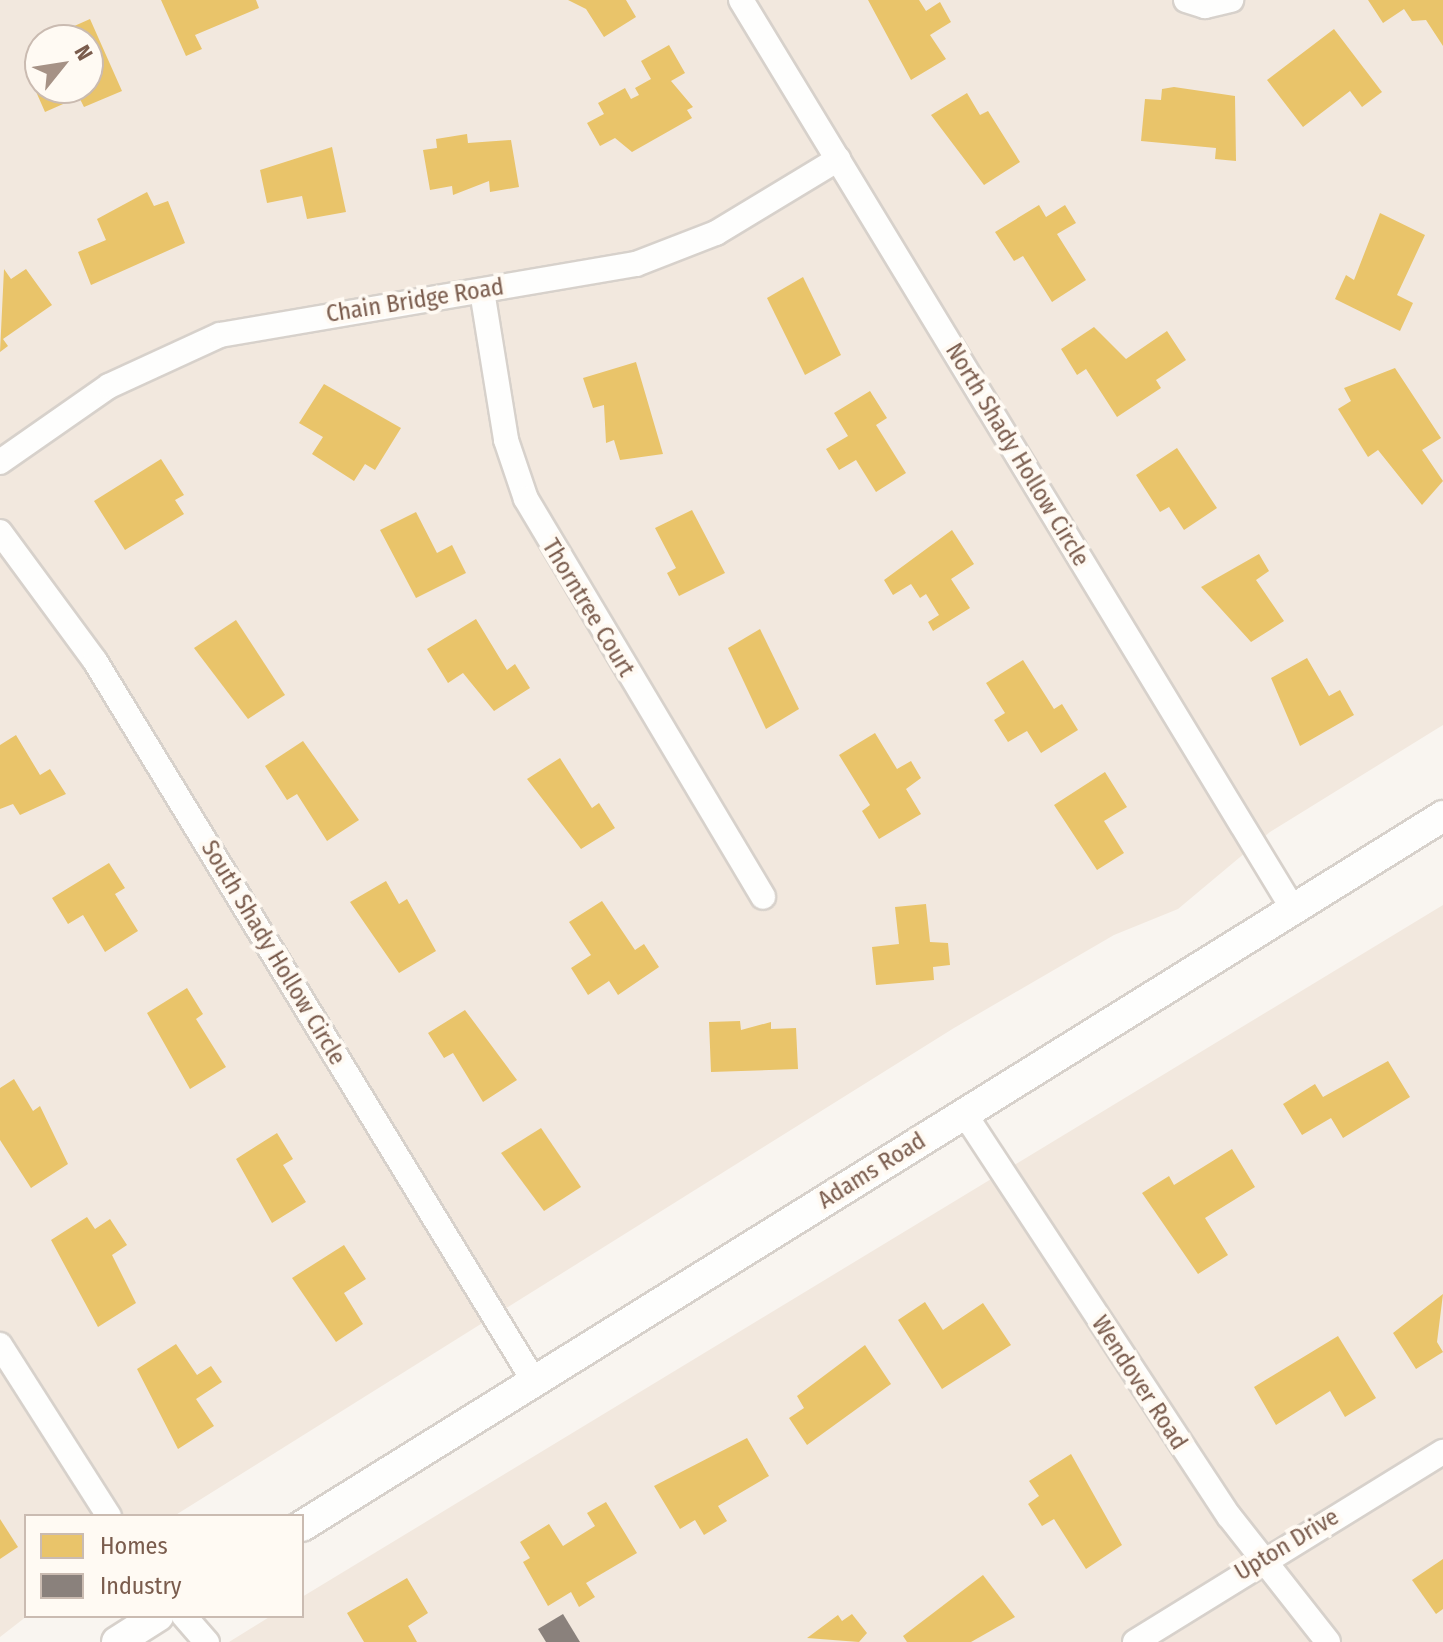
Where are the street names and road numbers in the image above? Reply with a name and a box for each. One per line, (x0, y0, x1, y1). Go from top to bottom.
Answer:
street label: Chain Bridge Road (324, 273, 506, 329)
street label: North Shady Hollow Circle (939, 338, 1095, 572)
street label: Thorntree Court (536, 534, 640, 682)
street label: South Shady Hollow Circle (195, 836, 351, 1070)
street label: Adams Road (813, 1127, 931, 1215)
street label: Wendover Road (1085, 1311, 1193, 1455)
street label: Upton Drive (1230, 1503, 1344, 1587)

